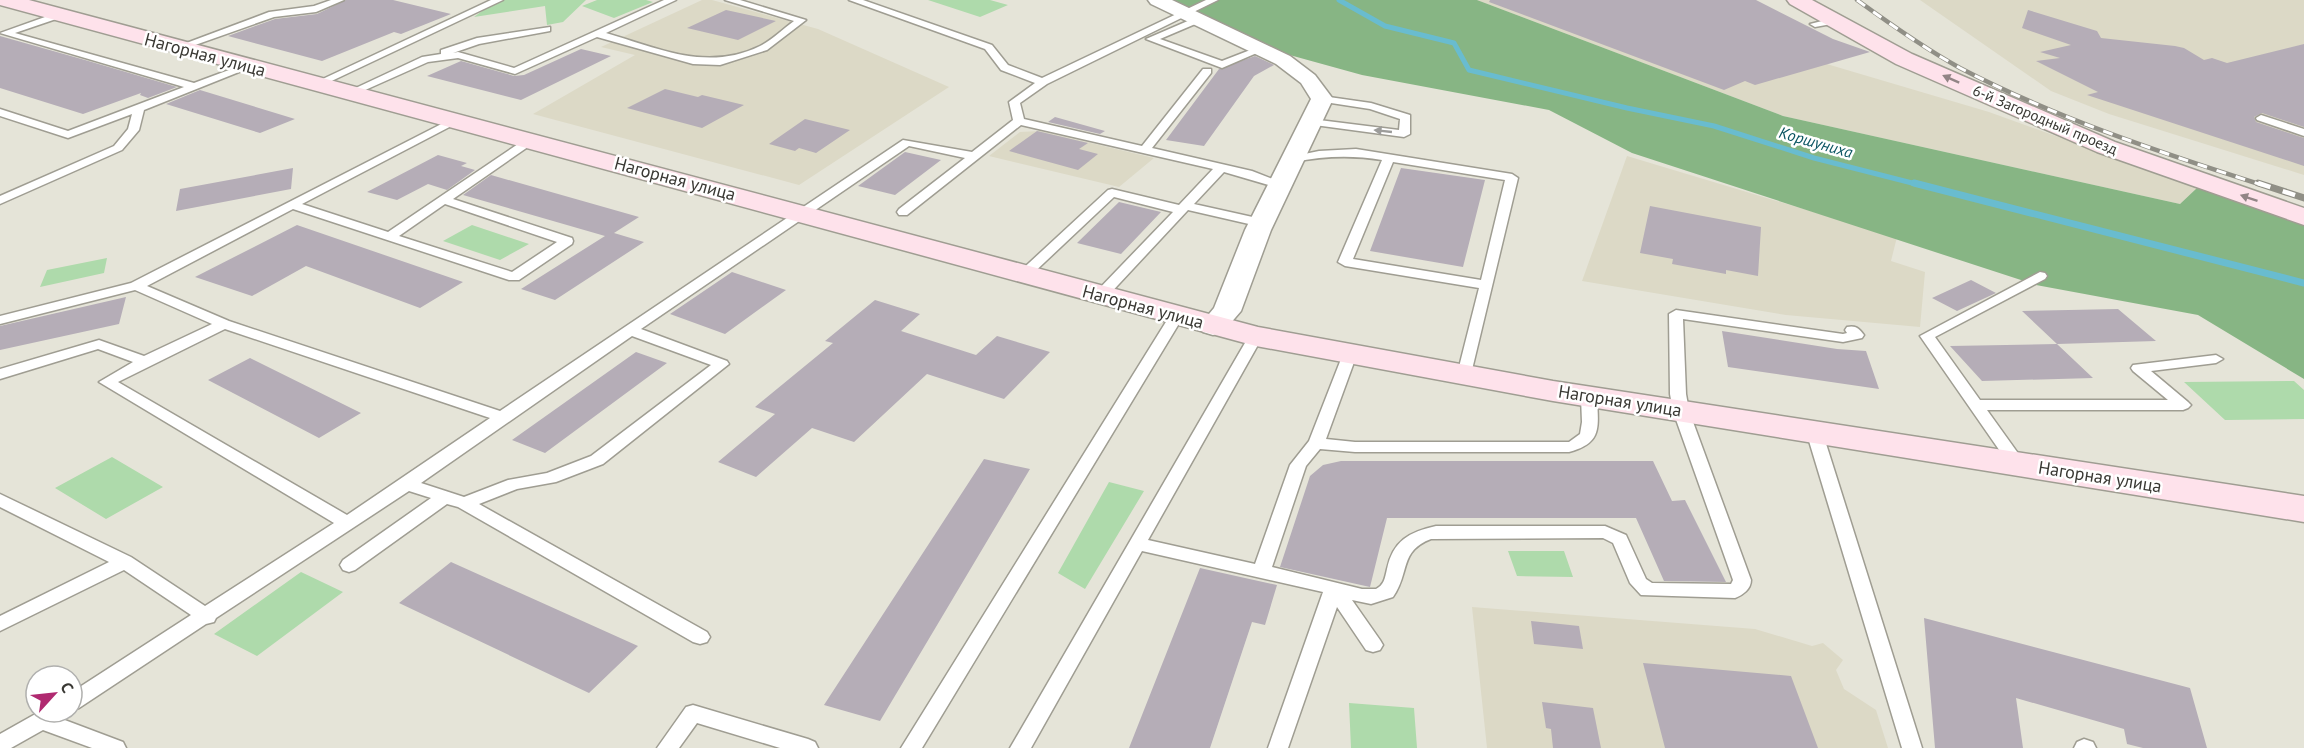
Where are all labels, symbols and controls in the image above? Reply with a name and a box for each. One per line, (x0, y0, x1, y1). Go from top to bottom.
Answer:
street label: Нагорная улица (142, 27, 268, 82)
one-way arrow (1941, 74, 1959, 84)
street label: 6-й Загородный проезд (1970, 80, 2121, 159)
water label: Коршуниха (1777, 122, 1855, 162)
one-way arrow (1373, 126, 1392, 136)
street label: Нагорная улица (612, 151, 738, 206)
one-way arrow (2240, 192, 2258, 202)
street label: Нагорная улица (1080, 279, 1206, 334)
street label: Нагорная улица (1557, 379, 1683, 422)
street label: Нагорная улица (2037, 455, 2163, 498)
north arrow (24, 664, 84, 724)
text: С (56, 679, 78, 696)

